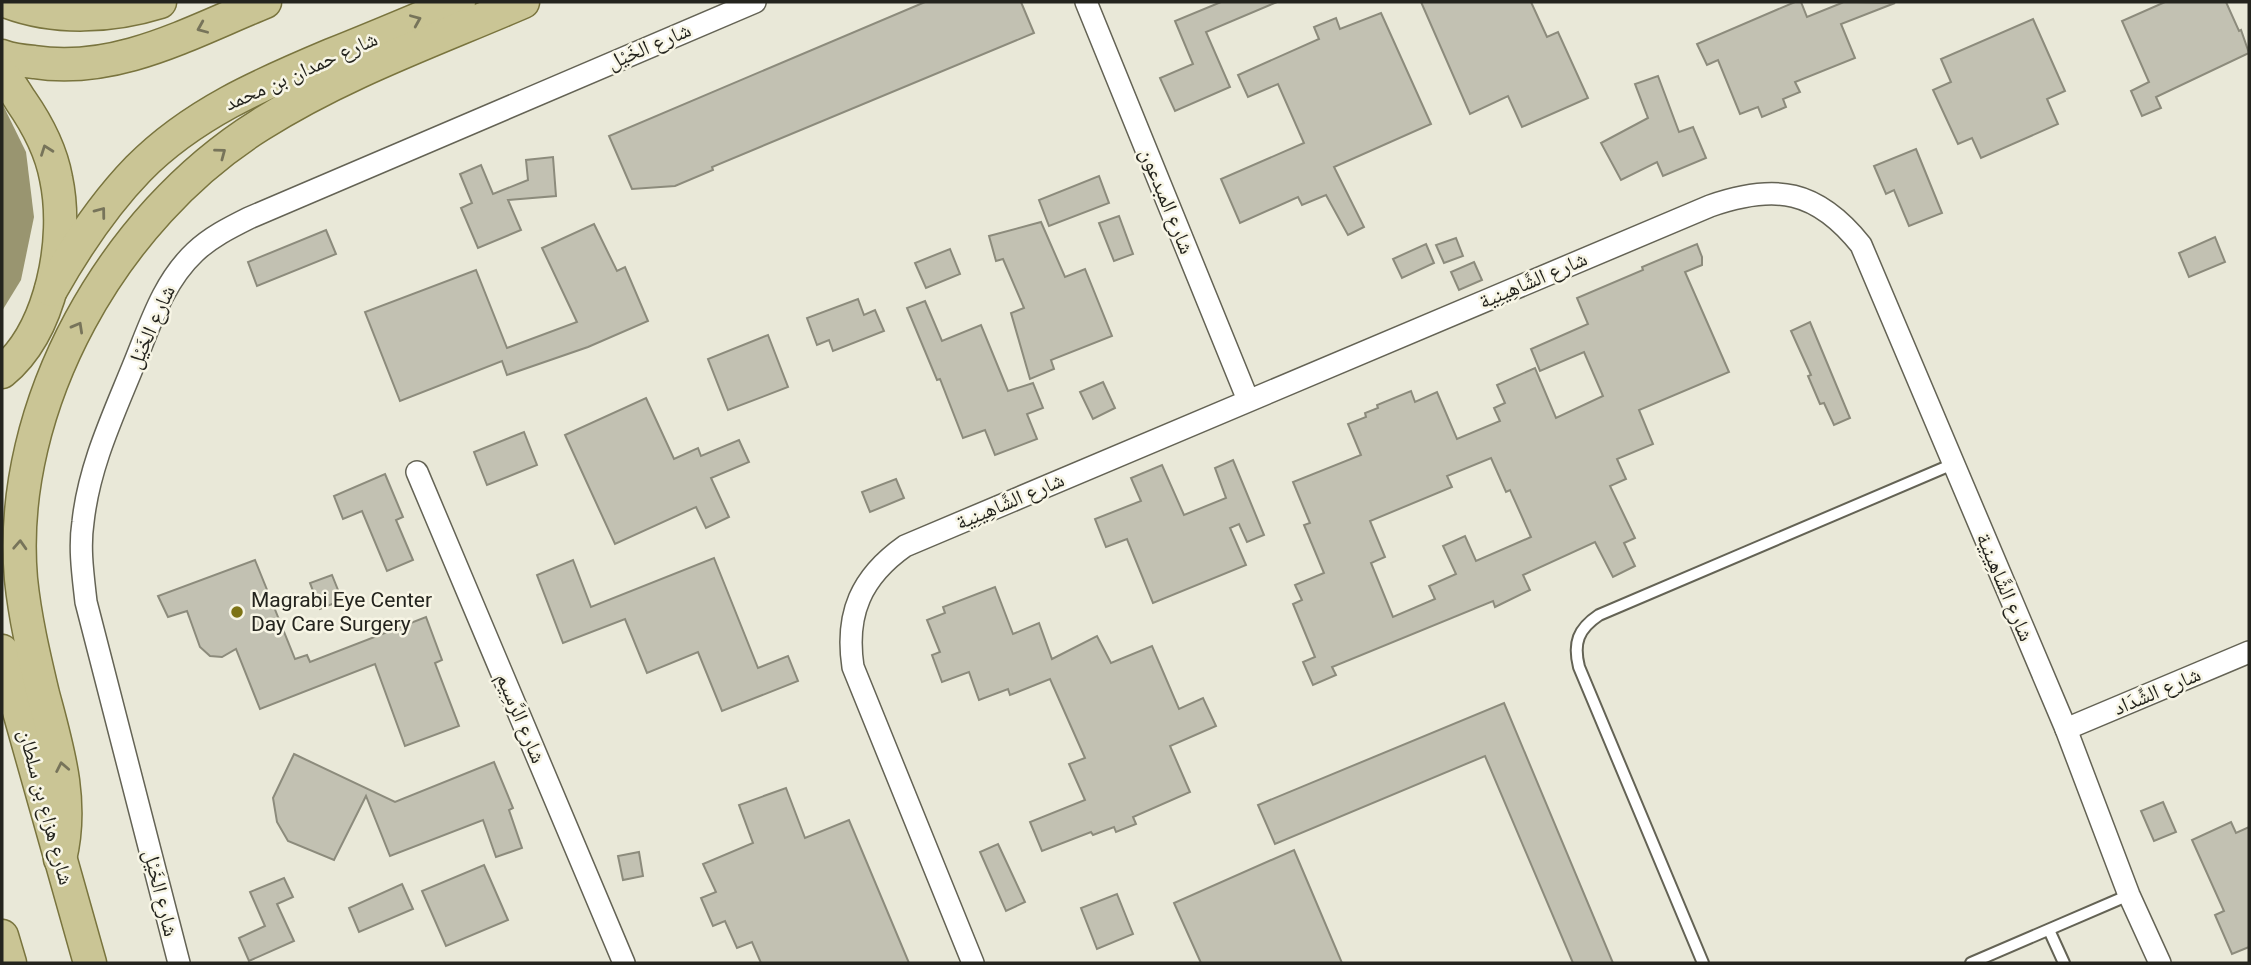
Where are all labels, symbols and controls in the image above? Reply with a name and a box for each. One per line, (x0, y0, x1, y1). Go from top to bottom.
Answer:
one-way arrow (409, 14, 421, 28)
street label: شارع الخَيْل (604, 18, 695, 75)
one-way arrow (197, 20, 209, 34)
street label: شارع حمدان بن محمد (221, 26, 382, 116)
one-way arrow (41, 145, 55, 157)
street label: شارع المبدعون (1134, 145, 1199, 258)
one-way arrow (213, 149, 226, 161)
one-way arrow (92, 207, 105, 220)
street label: شارع الشَّاهِينِية (1475, 246, 1591, 314)
street label: شارع الخَيْل (122, 282, 181, 373)
one-way arrow (70, 322, 83, 334)
street label: شارع الشَّاهِينِية (952, 467, 1068, 535)
street label: شارع الشَّاهِينِية (1971, 529, 2039, 645)
one-way arrow (12, 539, 27, 550)
place label: Magrabi Eye Center Day Care Surgery (251, 588, 432, 636)
marker: Magrabi Eye Center Day Care Surgery (229, 604, 245, 620)
street label: شارع الشِّدَاد (2110, 662, 2204, 721)
street label: شارع الرَّسِيم (489, 669, 551, 767)
street label: شارع هزاع بن سلطان (13, 727, 78, 888)
one-way arrow (55, 761, 70, 773)
street label: شارع الخَيْل (138, 847, 183, 939)

